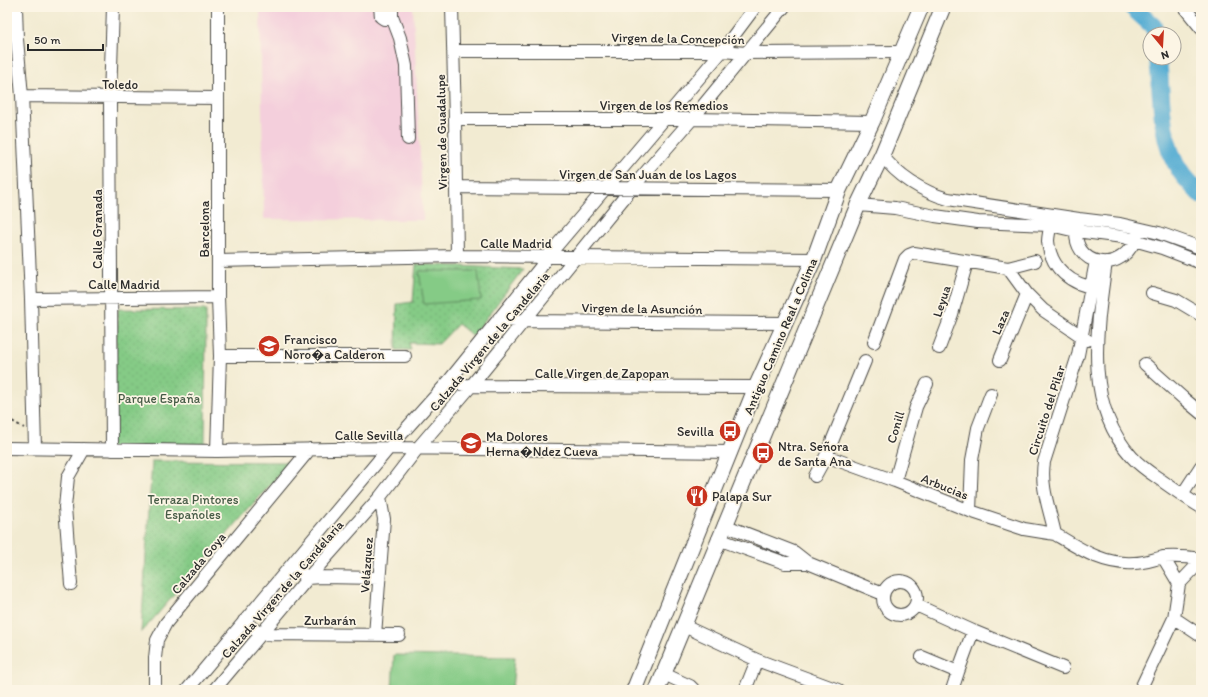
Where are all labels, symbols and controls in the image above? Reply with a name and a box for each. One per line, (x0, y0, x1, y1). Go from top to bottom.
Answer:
scale bar (28, 26, 103, 52)
north arrow (1142, 26, 1182, 66)
street label: Virgen de la Concepción (611, 30, 746, 47)
text: 50 m (34, 33, 60, 47)
text: N (1159, 48, 1170, 62)
street label: Virgen de Guadalupe (433, 74, 450, 190)
street label: Toledo (102, 77, 138, 92)
street label: Virgen de los Remedios (600, 98, 728, 113)
street label: Virgen de San Juan de los Lagos (559, 167, 737, 182)
street label: Calle Granada (90, 188, 105, 269)
street label: Barcelona (197, 200, 212, 257)
street label: Calle Madrid (480, 236, 552, 251)
street label: Antiguo Camino Real a Colima (741, 255, 820, 417)
street label: Calzada Virgen de la Candelaria (426, 268, 553, 414)
street label: Calle Madrid (88, 277, 160, 292)
street label: Leyua (929, 283, 954, 319)
street label: Virgen de la Asunción (581, 300, 703, 317)
street label: Laza (989, 307, 1013, 337)
place label: Francisco Noro�a Calderon (284, 332, 385, 362)
school or university icon: Francisco Noro�a Calderon (256, 333, 282, 359)
street label: Circuito del Pilar (1025, 362, 1068, 457)
street label: Calle Virgen de Zapopan (535, 366, 670, 381)
park label: Parque España (118, 391, 201, 406)
street label: Conill (883, 409, 908, 445)
bus stop icon: Sevilla (717, 418, 743, 444)
place label: Sevilla (677, 424, 714, 439)
street label: Calle Sevilla (335, 428, 404, 443)
place label: Ma Dolores Herna�Ndez Cueva (486, 429, 598, 459)
school or university icon: Ma Dolores Herna�Ndez Cueva (458, 430, 484, 456)
place label: Ntra. Señora de Santa Ana (778, 439, 852, 469)
bus stop icon: Ntra. Señora de Santa Ana (750, 440, 776, 466)
street label: Arbucias (919, 470, 971, 503)
restaurant icon: Palapa Sur (684, 483, 710, 509)
place label: Palapa Sur (712, 489, 772, 504)
park label: Terraza Pintores Españoles (147, 492, 239, 522)
street label: Calzada Virgen de la Candelaria (218, 517, 347, 661)
street label: Calzada Goya (168, 529, 229, 597)
street label: Velázquez (357, 537, 376, 593)
street label: Zurbarán (304, 613, 357, 628)

